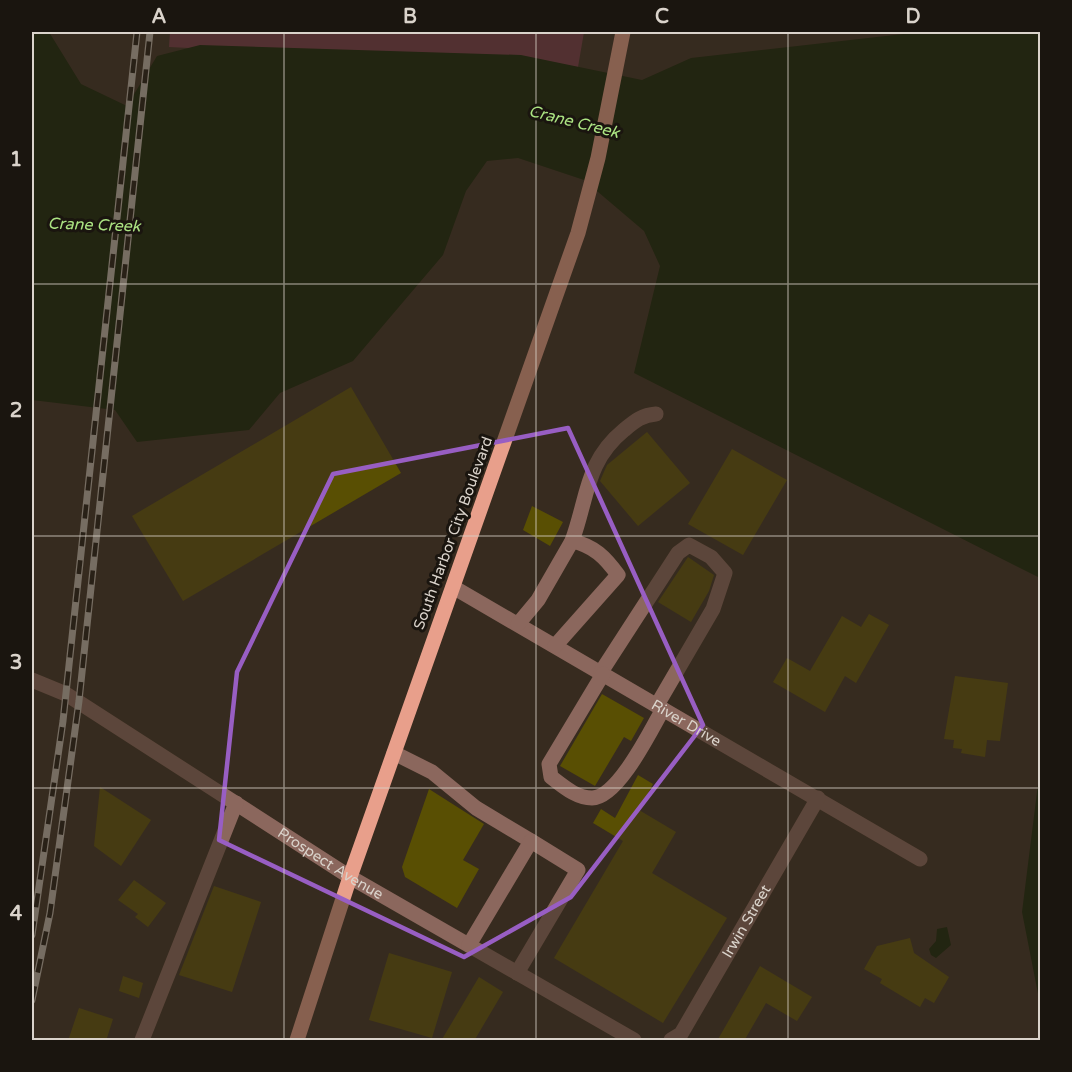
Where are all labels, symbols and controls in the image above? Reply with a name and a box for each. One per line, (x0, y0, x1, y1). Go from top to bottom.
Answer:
text: A (152, 5, 167, 29)
text: B (403, 5, 417, 29)
text: C (655, 5, 669, 29)
text: D (905, 5, 921, 29)
water label: Crane Creek (527, 101, 623, 143)
text: 1 (10, 148, 22, 172)
water label: Crane Creek (47, 213, 142, 237)
text: 2 (10, 399, 22, 423)
street label: South Harbor City Boulevard (410, 434, 496, 632)
text: 3 (10, 651, 22, 675)
street label: River Drive (648, 696, 724, 750)
street label: Prospect Avenue (274, 824, 387, 903)
street label: Irwin Street (718, 881, 775, 961)
text: 4 (10, 902, 23, 926)

